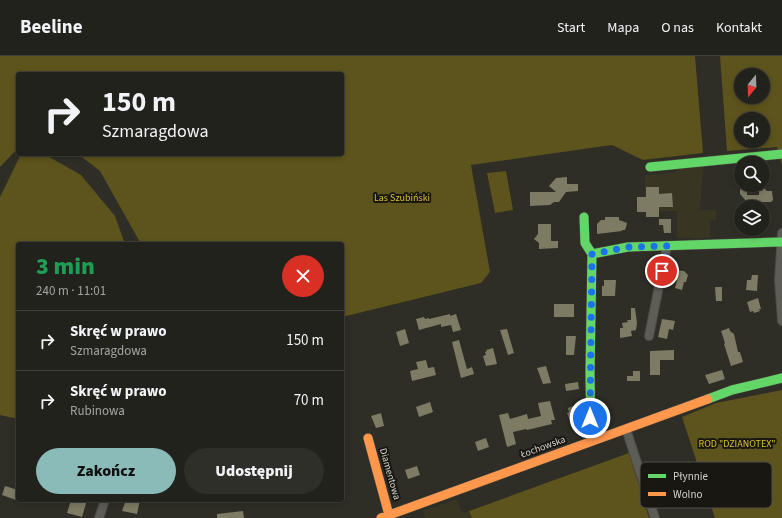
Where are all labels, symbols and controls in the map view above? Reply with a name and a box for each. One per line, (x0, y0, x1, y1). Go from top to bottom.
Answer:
text: Beeline (20, 14, 83, 41)
text: Start (557, 18, 585, 38)
text: Mapa (607, 18, 639, 38)
text: O nas (661, 18, 694, 38)
text: Kontakt (716, 18, 762, 38)
north arrow (734, 68, 770, 104)
map controls (734, 68, 770, 236)
text: 150 m (102, 82, 176, 122)
icon: right (36, 88, 88, 140)
button: sound (734, 112, 770, 148)
text: Szmaragdowa (102, 119, 209, 144)
button: search (734, 156, 770, 192)
park label: Las Szubiński (374, 191, 430, 205)
button: layers (734, 200, 770, 236)
text: 3 min (36, 249, 95, 284)
pin (645, 254, 679, 288)
button: close (282, 255, 324, 297)
icon: arrive (651, 260, 673, 282)
text: 240 m · 11:01 (36, 282, 106, 300)
text: Skręć w prawo (70, 321, 167, 342)
icon: right (36, 330, 58, 352)
text: 150 m (286, 330, 324, 351)
text: Szmaragdowa (70, 342, 147, 360)
text: Skręć w prawo (70, 381, 167, 402)
icon: right (36, 390, 58, 412)
text: 70 m (294, 390, 324, 411)
position arrow (569, 397, 611, 439)
text: Rubinowa (70, 402, 125, 420)
street label: Łochowska (518, 432, 567, 462)
park label: ROD "DZIANOTEX" (699, 437, 775, 451)
street label: Diamentowa (376, 447, 404, 501)
button: Zakończ (36, 448, 176, 494)
button: Udostępnij (184, 448, 324, 494)
legend (640, 462, 772, 508)
text: Płynnie (673, 469, 708, 484)
text: Wolno (673, 487, 702, 502)

